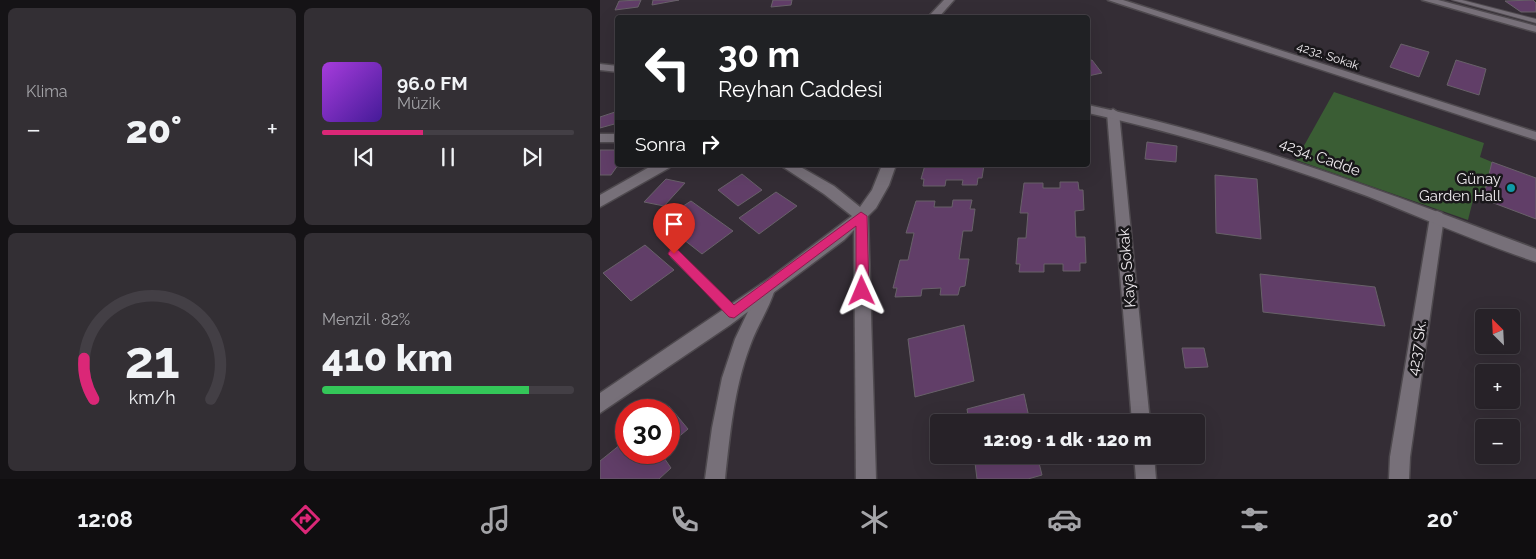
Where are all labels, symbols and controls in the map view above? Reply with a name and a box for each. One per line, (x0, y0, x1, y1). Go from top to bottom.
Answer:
text: 30 m (718, 34, 800, 75)
icon: left (635, 35, 700, 100)
street label: 4232. Sokak (1295, 39, 1361, 73)
text: 96.0 FM (397, 72, 468, 94)
text: Reyhan Caddesi (718, 76, 883, 102)
text: Klima (26, 82, 68, 101)
text: Müzik (397, 94, 440, 113)
text: 20° (126, 107, 182, 152)
text: − (26, 113, 41, 146)
text: + (266, 113, 278, 146)
icon: right (696, 130, 724, 158)
text: Sonra (635, 133, 686, 155)
street label: 4234. Cadde (1277, 134, 1363, 180)
icon: previous (350, 143, 378, 171)
icon: pause (434, 143, 462, 171)
icon: next (518, 143, 546, 171)
place label: Günay Garden Hall (1419, 170, 1502, 205)
marker: Günay Garden Hall (1505, 182, 1517, 194)
pin (653, 203, 695, 254)
icon: arrive (660, 210, 688, 238)
street label: Kaya Sokak (1115, 228, 1139, 308)
position arrow (835, 264, 887, 316)
north arrow (1475, 309, 1520, 354)
map controls (1475, 309, 1520, 464)
text: Menzil · 82% (322, 310, 410, 329)
street label: 4237 Sk. (1404, 319, 1430, 377)
text: 21 (124, 329, 180, 390)
text: 410 km (322, 335, 453, 380)
button: + (1475, 364, 1520, 409)
text: km/h (128, 387, 176, 408)
speed limit sign: 30 (615, 399, 680, 464)
button: − (1475, 419, 1520, 464)
text: 12:09 · 1 dk · 120 m (984, 428, 1151, 450)
icon: directions (288, 502, 323, 537)
icon: music (478, 502, 513, 537)
icon: phone (667, 502, 702, 537)
icon: climate (857, 502, 892, 537)
icon: car (1047, 502, 1082, 537)
icon: filters (1237, 502, 1272, 537)
text: 12:08 (77, 506, 133, 532)
text: 20° (1427, 506, 1459, 532)

